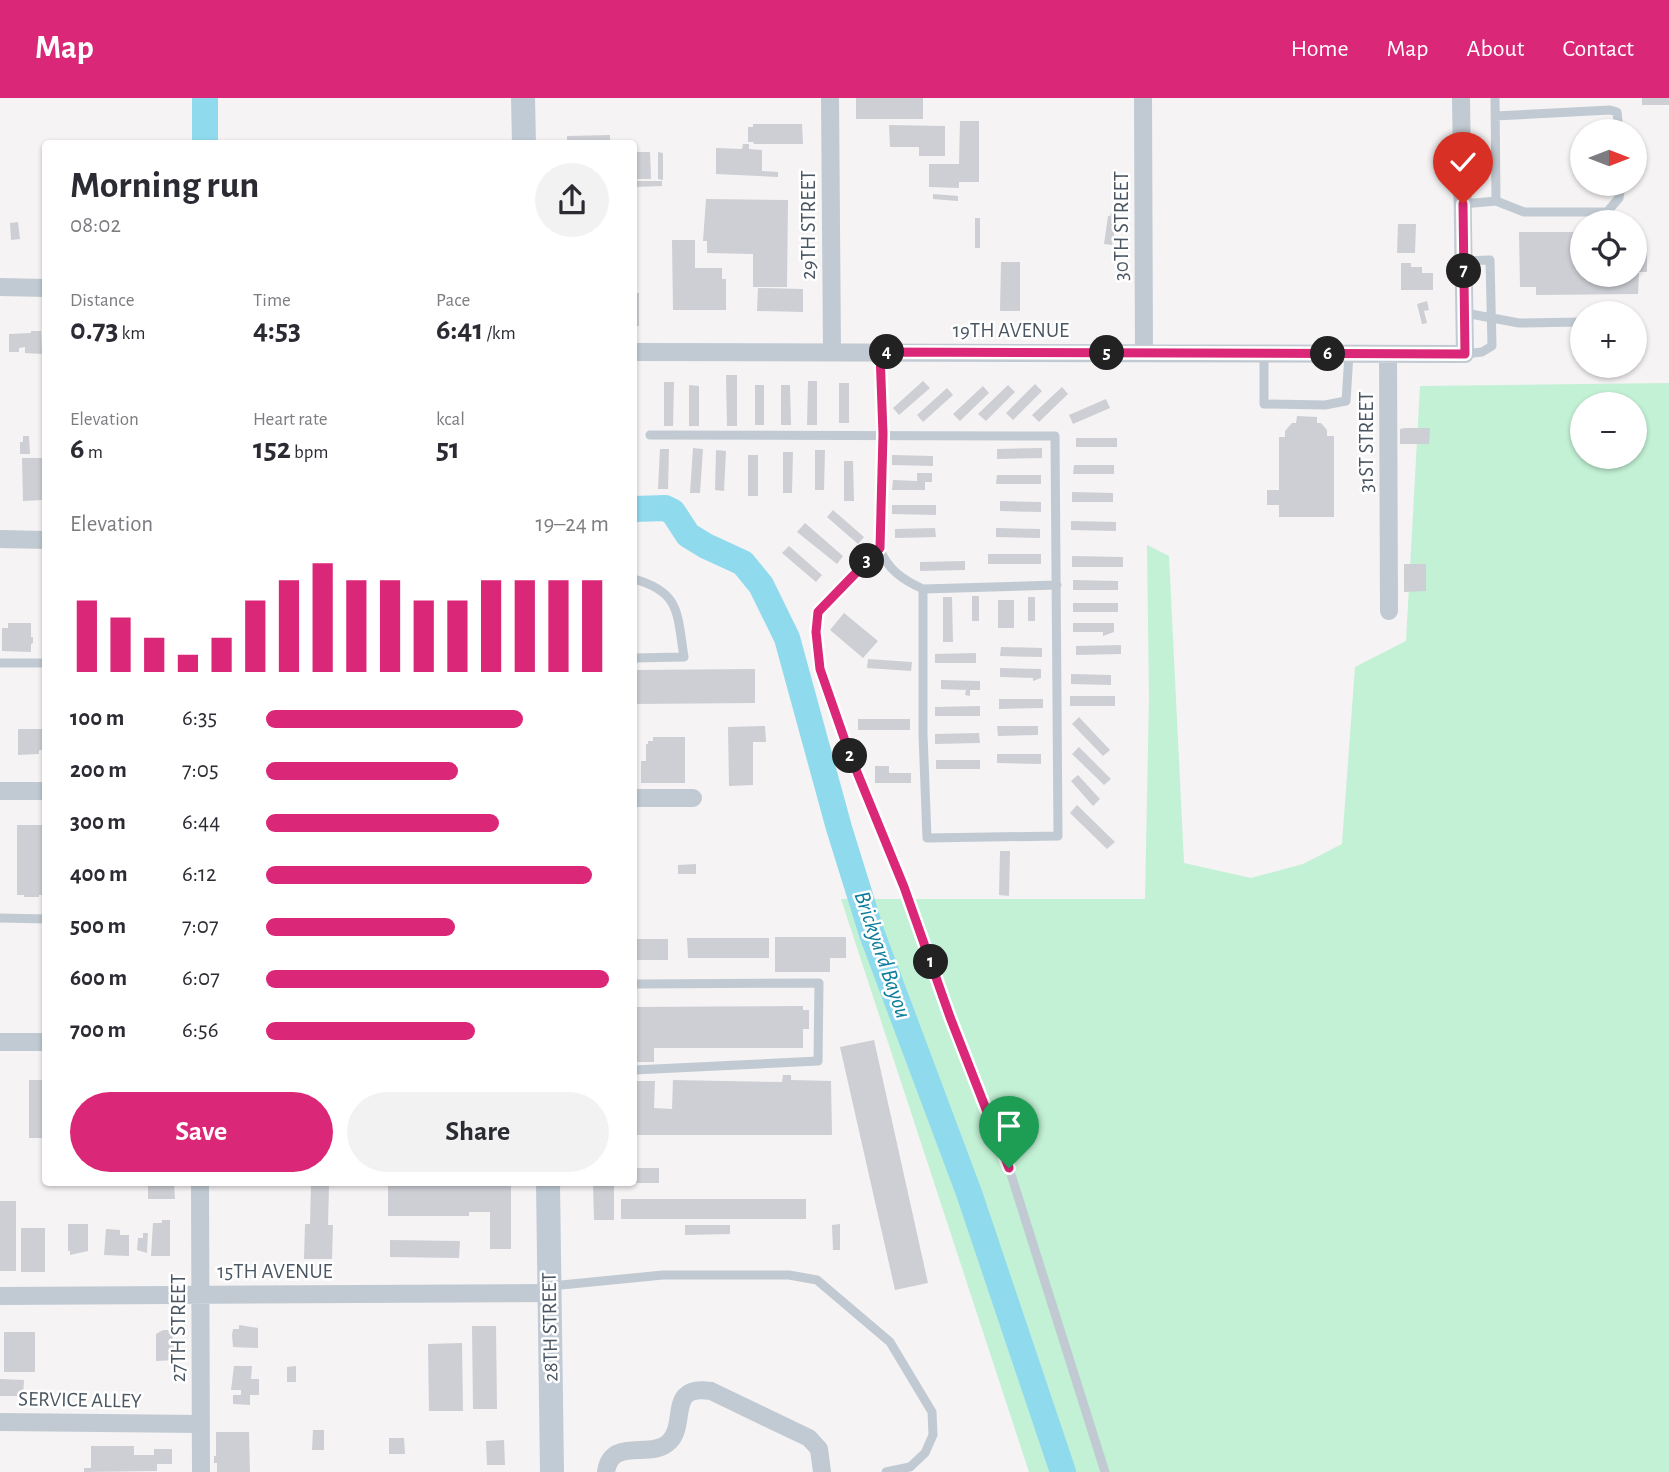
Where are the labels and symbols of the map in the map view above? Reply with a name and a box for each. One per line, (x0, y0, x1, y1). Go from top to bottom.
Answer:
north arrow (1570, 119, 1647, 196)
pin (1433, 132, 1493, 204)
street label: 29TH STREET (798, 170, 819, 280)
street label: 30TH STREET (1111, 171, 1132, 281)
pin: 7 (1446, 254, 1482, 288)
street label: 19TH AVENUE (953, 320, 1069, 341)
pin: 4 (870, 334, 904, 370)
pin: 5 (1090, 336, 1124, 370)
pin: 6 (1310, 336, 1346, 372)
street label: 31ST STREET (1356, 391, 1377, 493)
pin: 3 (850, 544, 884, 578)
pin: 2 (832, 738, 868, 774)
water label: Brickyard Bayou (849, 888, 915, 1022)
pin: 1 (914, 944, 948, 980)
pin (979, 1096, 1039, 1168)
street label: 15TH AVENUE (217, 1261, 333, 1282)
street label: 28TH STREET (539, 1272, 561, 1382)
street label: 27TH STREET (168, 1274, 189, 1382)
street label: SERVICE ALLEY (18, 1388, 142, 1412)

